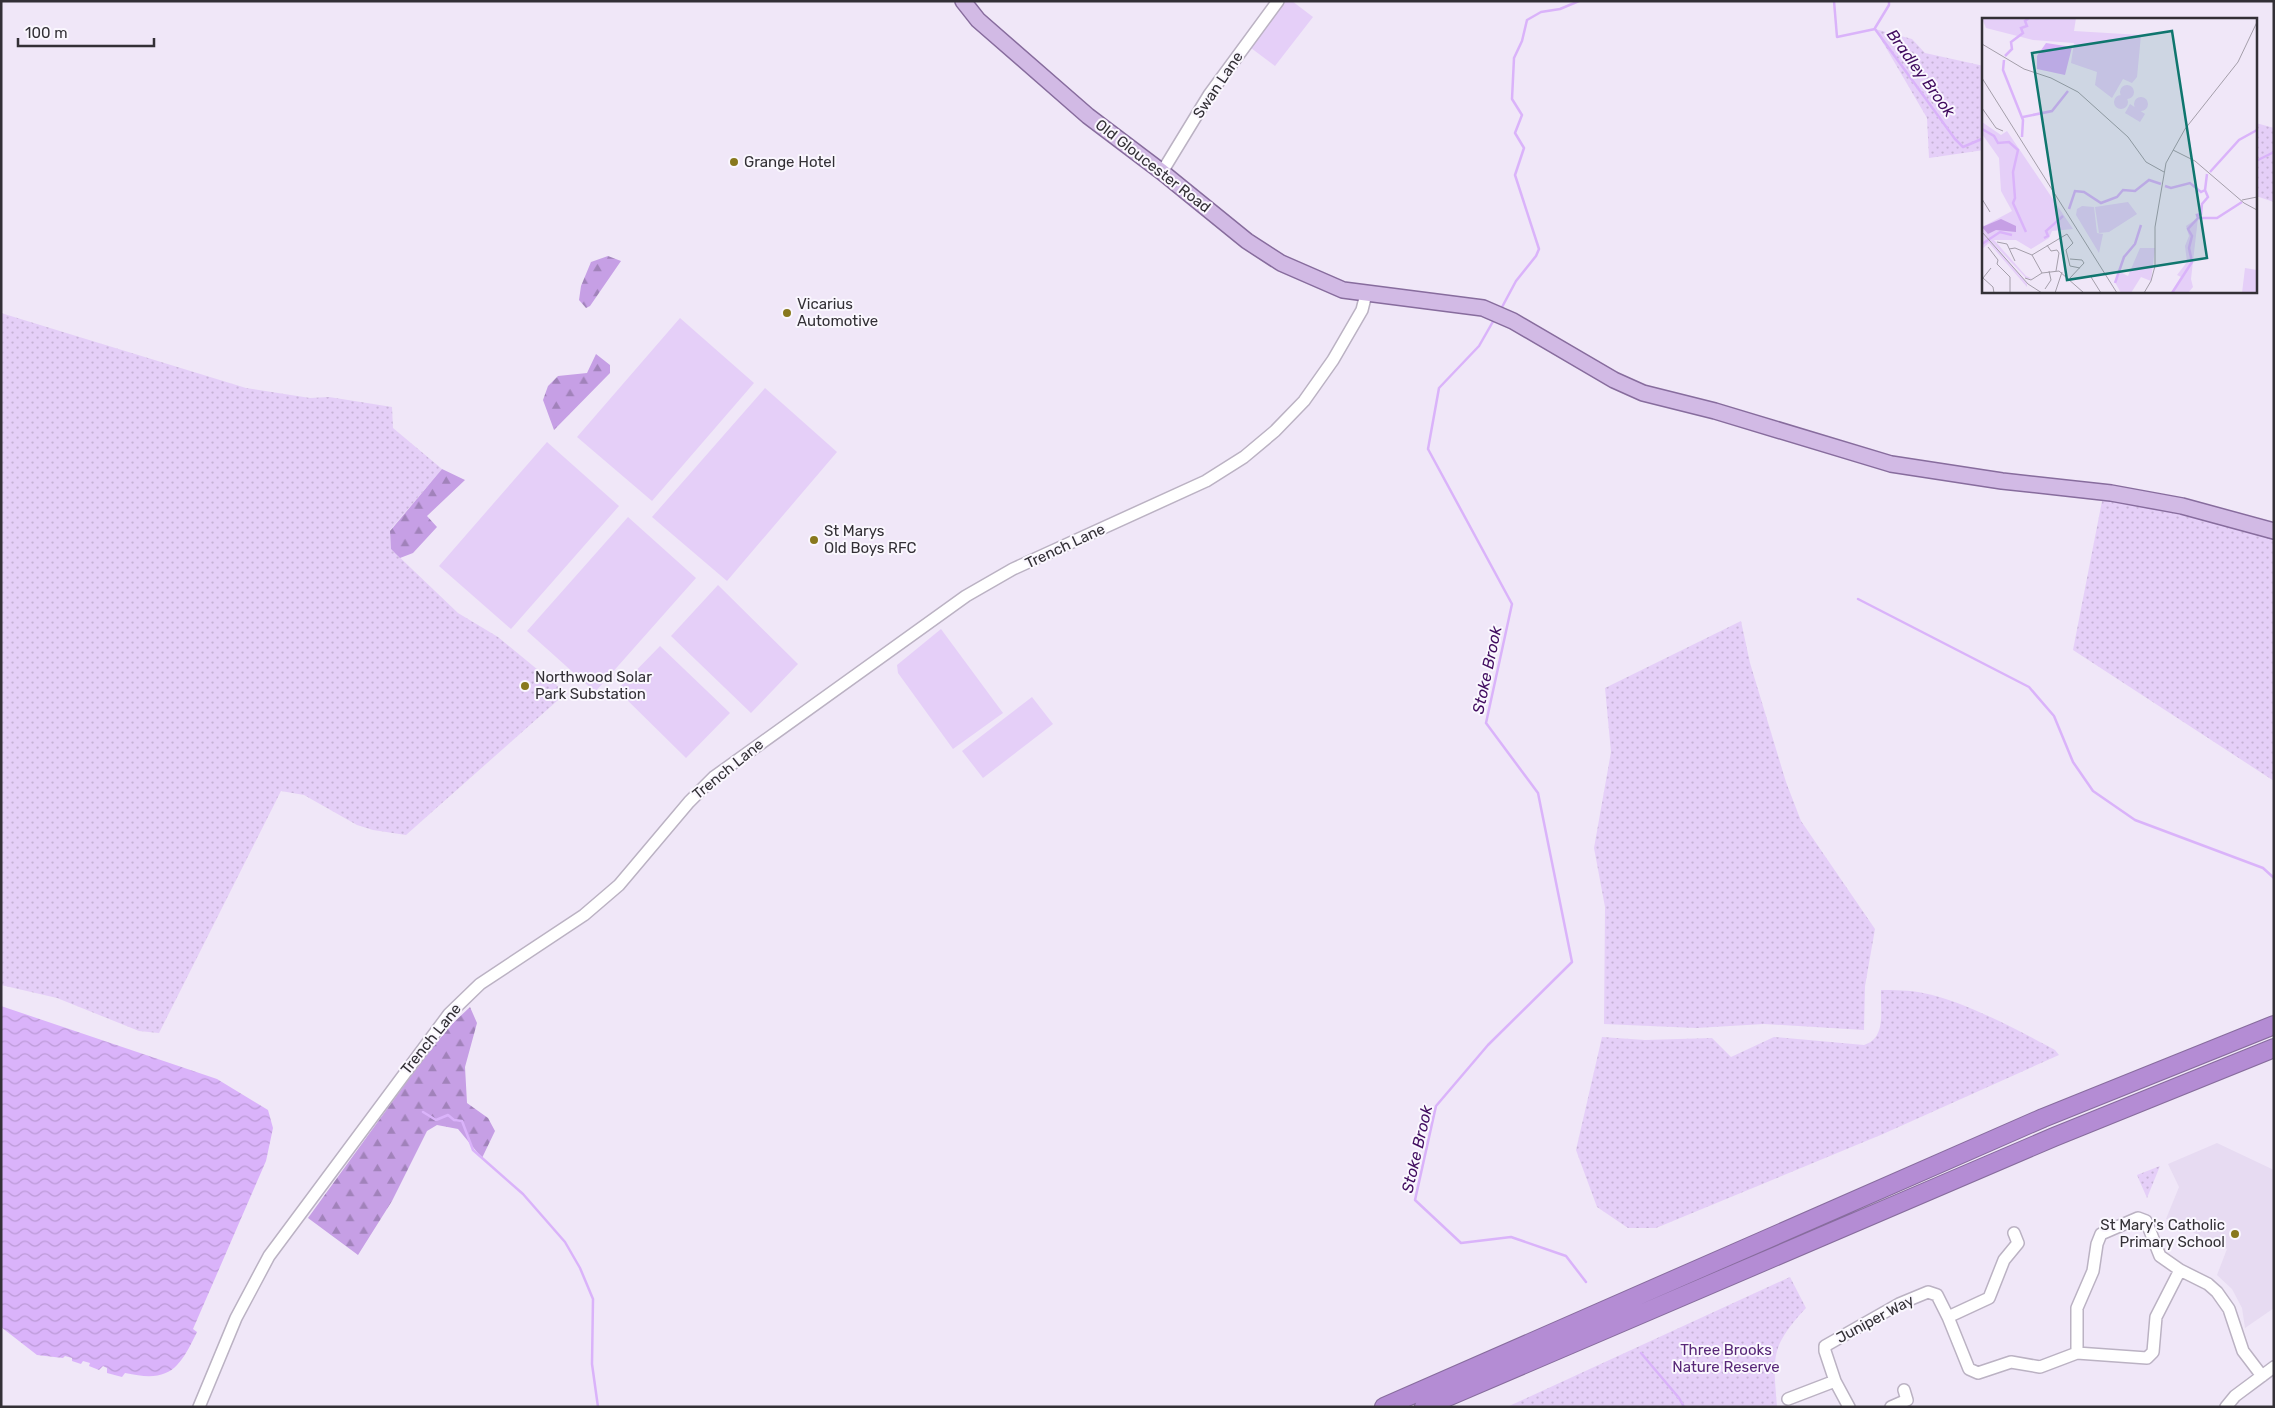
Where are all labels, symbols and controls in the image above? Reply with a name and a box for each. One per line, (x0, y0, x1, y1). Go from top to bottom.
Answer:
scale bar (18, 15, 154, 47)
inset map (1982, 18, 2258, 292)
text: 100 m (25, 24, 67, 42)
water label: Bradley Brook (1883, 25, 1960, 121)
street label: Swan Lane (1189, 48, 1247, 122)
street label: Old Gloucester Road (1092, 115, 1214, 217)
place label: Grange Hotel (744, 153, 835, 171)
marker: Grange Hotel (728, 156, 740, 168)
place label: Vicarius Automotive (797, 295, 878, 330)
marker: Vicarius Automotive (781, 307, 793, 319)
street label: Trench Lane (1022, 520, 1108, 572)
place label: St Marys Old Boys RFC (824, 522, 917, 557)
marker: St Marys Old Boys RFC (808, 534, 820, 546)
water label: Stoke Brook (1468, 624, 1506, 716)
place label: Northwood Solar Park Substation (535, 668, 652, 703)
marker: Northwood Solar Park Substation (519, 680, 531, 692)
street label: Trench Lane (689, 735, 767, 803)
street label: Trench Lane (397, 1000, 465, 1078)
water label: Stoke Brook (1398, 1103, 1436, 1195)
place label: St Mary's Catholic Primary School (2100, 1216, 2225, 1251)
marker: St Mary's Catholic Primary School (2229, 1228, 2241, 1240)
street label: Juniper Way (1833, 1291, 1917, 1347)
park label: Three Brooks Nature Reserve (1672, 1341, 1780, 1376)

